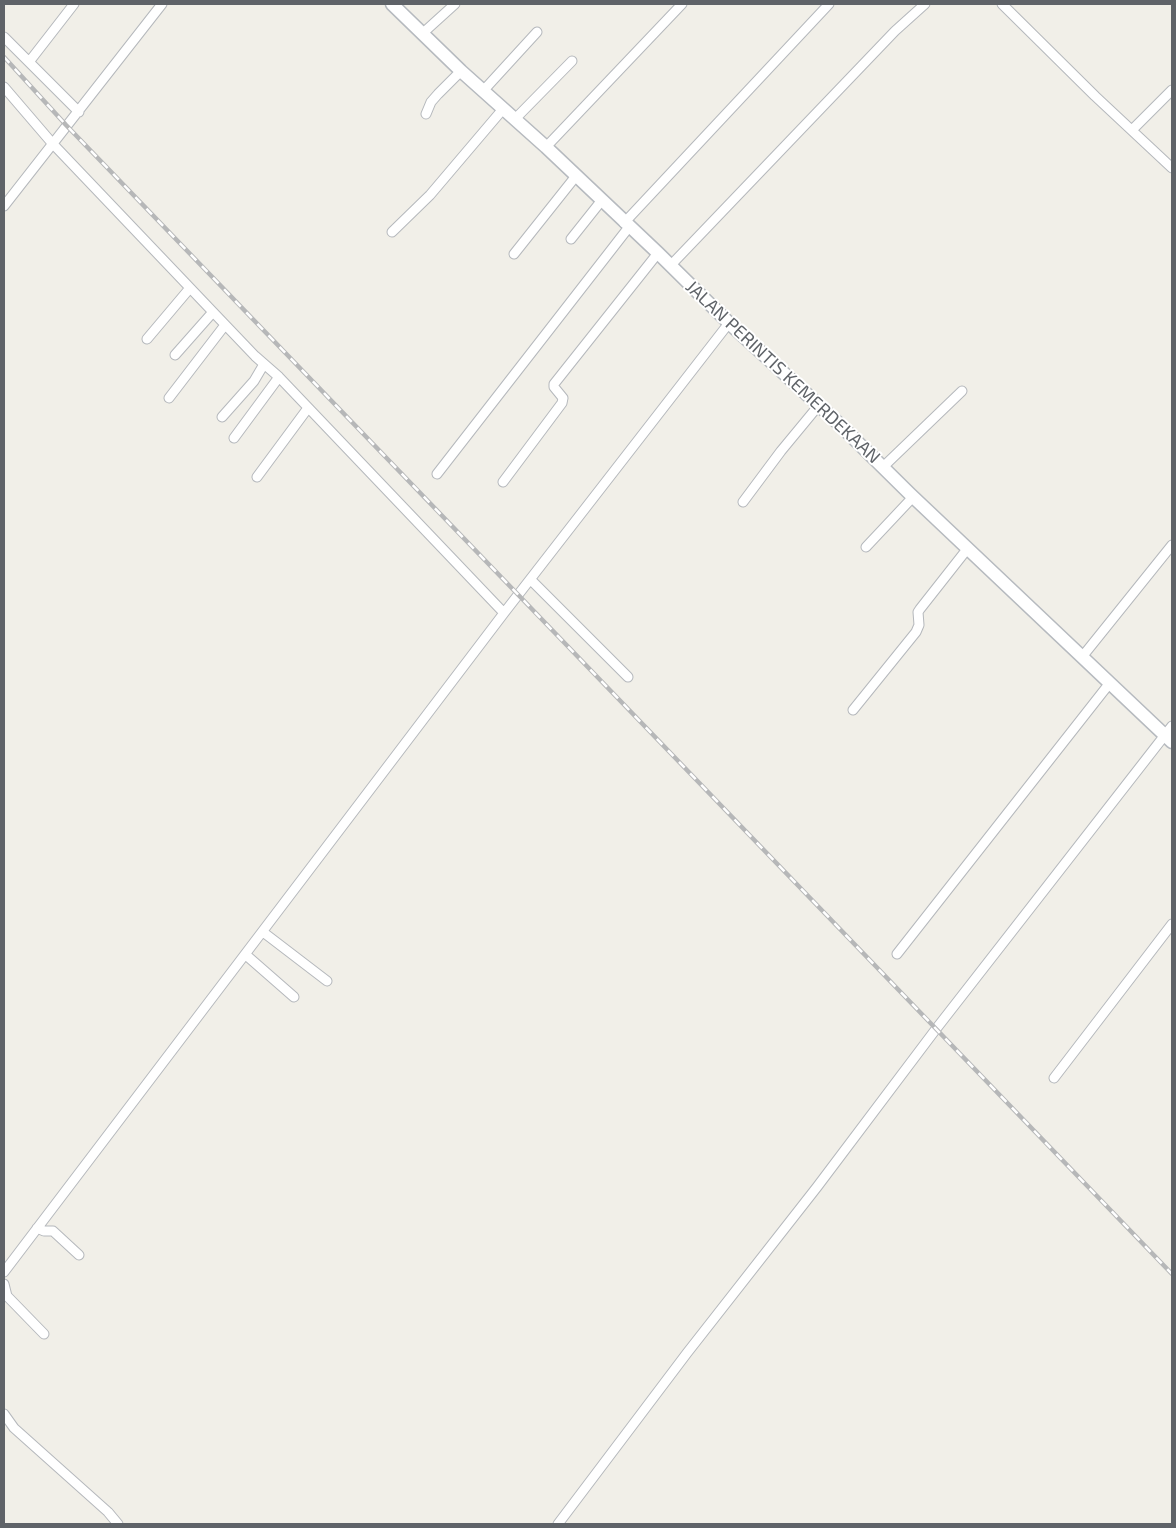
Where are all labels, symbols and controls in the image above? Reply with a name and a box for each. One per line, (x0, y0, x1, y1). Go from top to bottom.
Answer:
street label: JALAN PERINTIS KEMERDEKAAN (681, 276, 885, 468)

